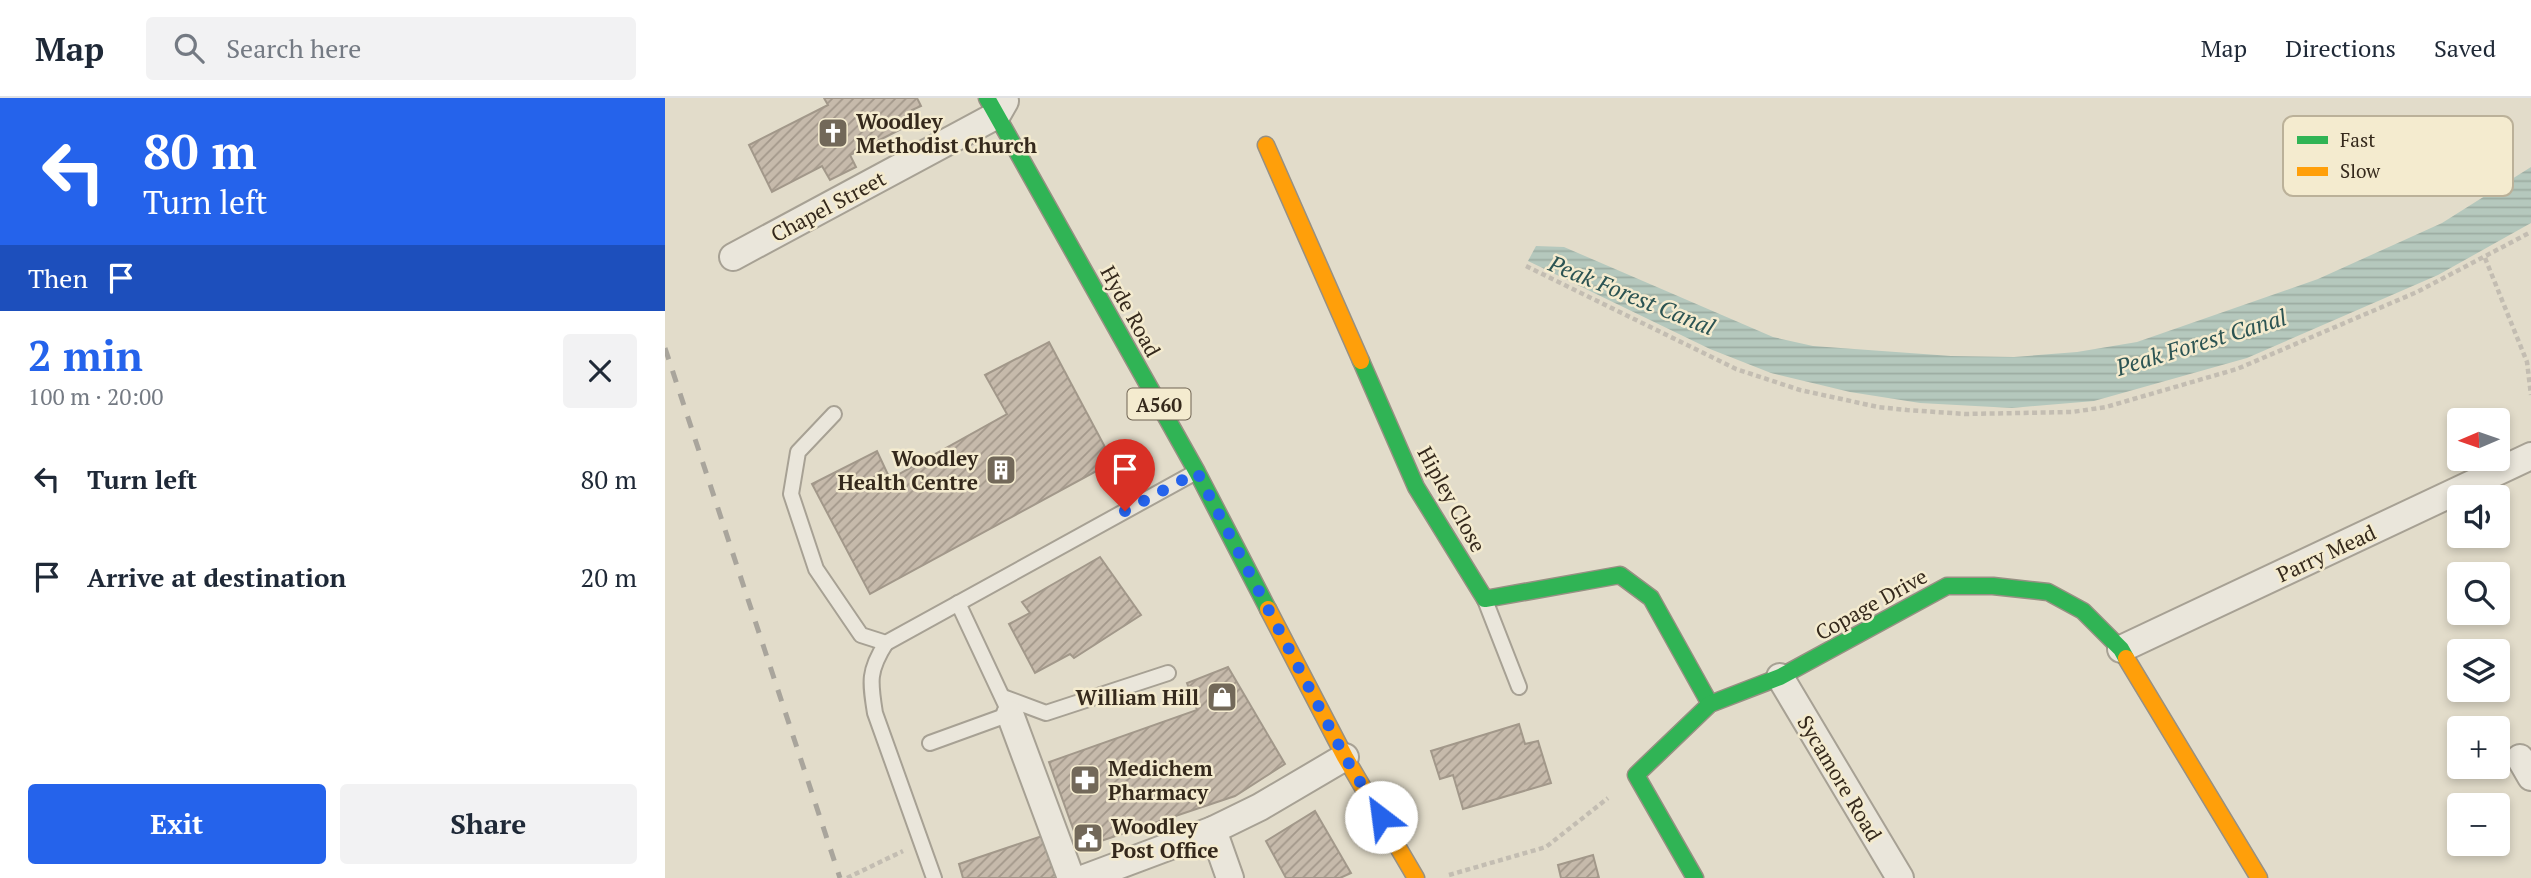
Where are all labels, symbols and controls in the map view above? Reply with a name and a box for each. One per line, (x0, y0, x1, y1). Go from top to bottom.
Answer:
search box (146, 17, 636, 80)
text: Map (35, 27, 104, 70)
icon: search (170, 29, 208, 67)
text: Search here (226, 31, 361, 65)
text: Map (2201, 32, 2247, 64)
text: Directions (2285, 32, 2396, 64)
text: Saved (2434, 32, 2496, 64)
place label: Woodley Methodist Church (856, 107, 1038, 159)
church icon: Woodley Methodist Church (816, 116, 850, 150)
legend (2283, 116, 2513, 196)
text: 80 m (143, 118, 257, 183)
icon: left (28, 126, 119, 217)
text: Fast (2340, 127, 2375, 152)
text: Slow (2340, 158, 2381, 183)
street label: Chapel Street (766, 164, 891, 248)
text: Turn left (143, 181, 267, 223)
water label: Peak Forest Canal (1543, 247, 1720, 343)
icon: arrive (102, 259, 140, 297)
street label: Hyde Road (1094, 260, 1168, 362)
text: Then (28, 261, 88, 295)
water label: Peak Forest Canal (2111, 301, 2291, 383)
text: 2 min (28, 327, 143, 383)
button: close (563, 334, 637, 408)
text: 100 m · 20:00 (28, 381, 163, 412)
road number: A560 (1127, 388, 1191, 420)
north arrow (2447, 408, 2509, 471)
map controls (2447, 408, 2510, 856)
pin (1095, 439, 1155, 511)
street label: Hipley Close (1411, 441, 1493, 557)
place label: Woodley Health Centre (838, 444, 979, 496)
icon: arrive (1106, 450, 1144, 488)
building icon: Woodley Health Centre (984, 453, 1018, 487)
icon: left (28, 460, 66, 498)
text: Turn left (87, 462, 197, 496)
text: 80 m (581, 462, 637, 496)
button: sound (2447, 485, 2510, 548)
street label: Parry Mead (2272, 518, 2380, 588)
icon: arrive (28, 558, 66, 596)
text: Arrive at destination (87, 560, 346, 594)
text: 20 m (581, 560, 637, 594)
street label: Copage Drive (1810, 562, 1932, 646)
button: search (2447, 562, 2510, 625)
button: layers (2447, 639, 2510, 702)
shop icon: William Hill (1205, 680, 1239, 714)
place label: William Hill (1076, 683, 1199, 711)
street label: Sycamore Road (1791, 710, 1889, 846)
button: + (2447, 716, 2510, 779)
place label: Medichem Pharmacy (1108, 754, 1213, 806)
pharmacy icon: Medichem Pharmacy (1068, 763, 1102, 797)
position arrow (1344, 780, 1418, 854)
button: Exit (28, 784, 326, 864)
button: Share (340, 784, 637, 864)
button: − (2447, 793, 2510, 856)
place label: Woodley Post Office (1111, 812, 1218, 864)
public building icon: Woodley Post Office (1071, 821, 1105, 855)

